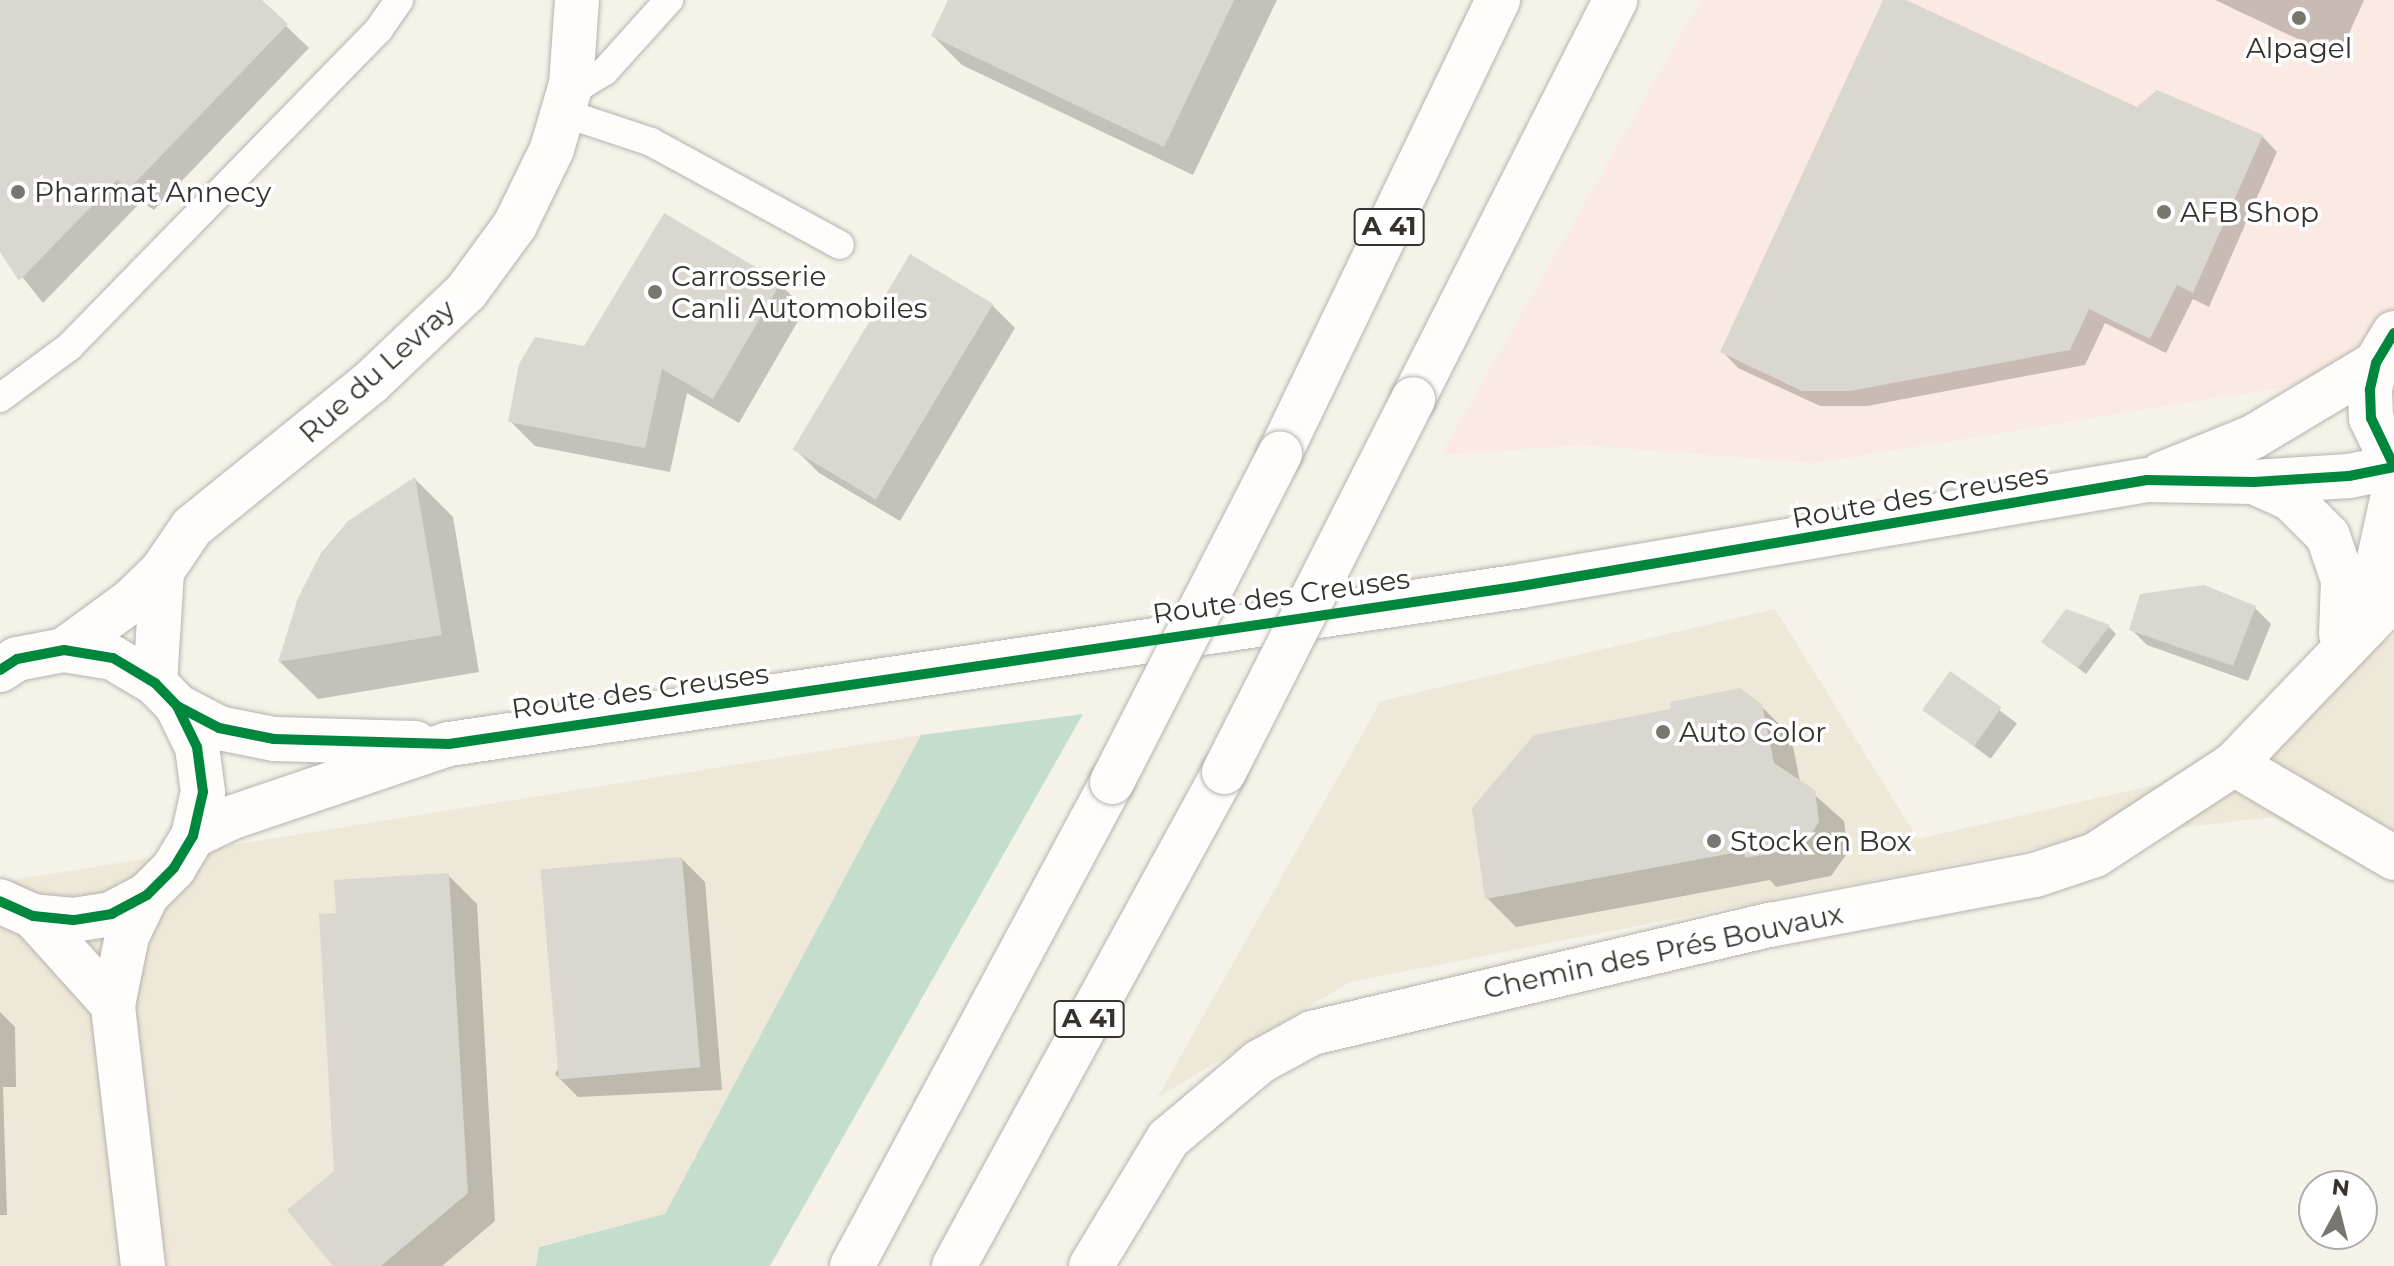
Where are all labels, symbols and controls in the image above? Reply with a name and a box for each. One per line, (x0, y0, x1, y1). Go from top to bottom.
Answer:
marker: Alpagel (2290, 9, 2308, 27)
place label: Alpagel (2246, 31, 2352, 65)
place label: Pharmat Annecy (34, 175, 271, 209)
marker: Pharmat Annecy (9, 183, 27, 201)
place label: AFB Shop (2180, 195, 2319, 229)
marker: AFB Shop (2155, 203, 2173, 221)
road number: A 41 (1353, 205, 1425, 249)
place label: Carrosserie Canli Automobiles (671, 259, 927, 325)
marker: Carrosserie Canli Automobiles (646, 283, 664, 301)
street label: Rue du Levray (292, 292, 462, 450)
street label: Route des Creuses (1789, 457, 2051, 535)
street label: Route des Creuses (1150, 561, 1412, 631)
street label: Route des Creuses (509, 656, 771, 726)
place label: Auto Color (1679, 715, 1826, 749)
marker: Auto Color (1654, 723, 1672, 741)
place label: Stock en Box (1730, 824, 1912, 858)
marker: Stock en Box (1705, 832, 1723, 850)
street label: Chemin des Prés Bouvaux (1480, 896, 1846, 1006)
road number: A 41 (1053, 997, 1125, 1041)
north arrow (2298, 1170, 2378, 1250)
text: N (2330, 1173, 2351, 1202)

